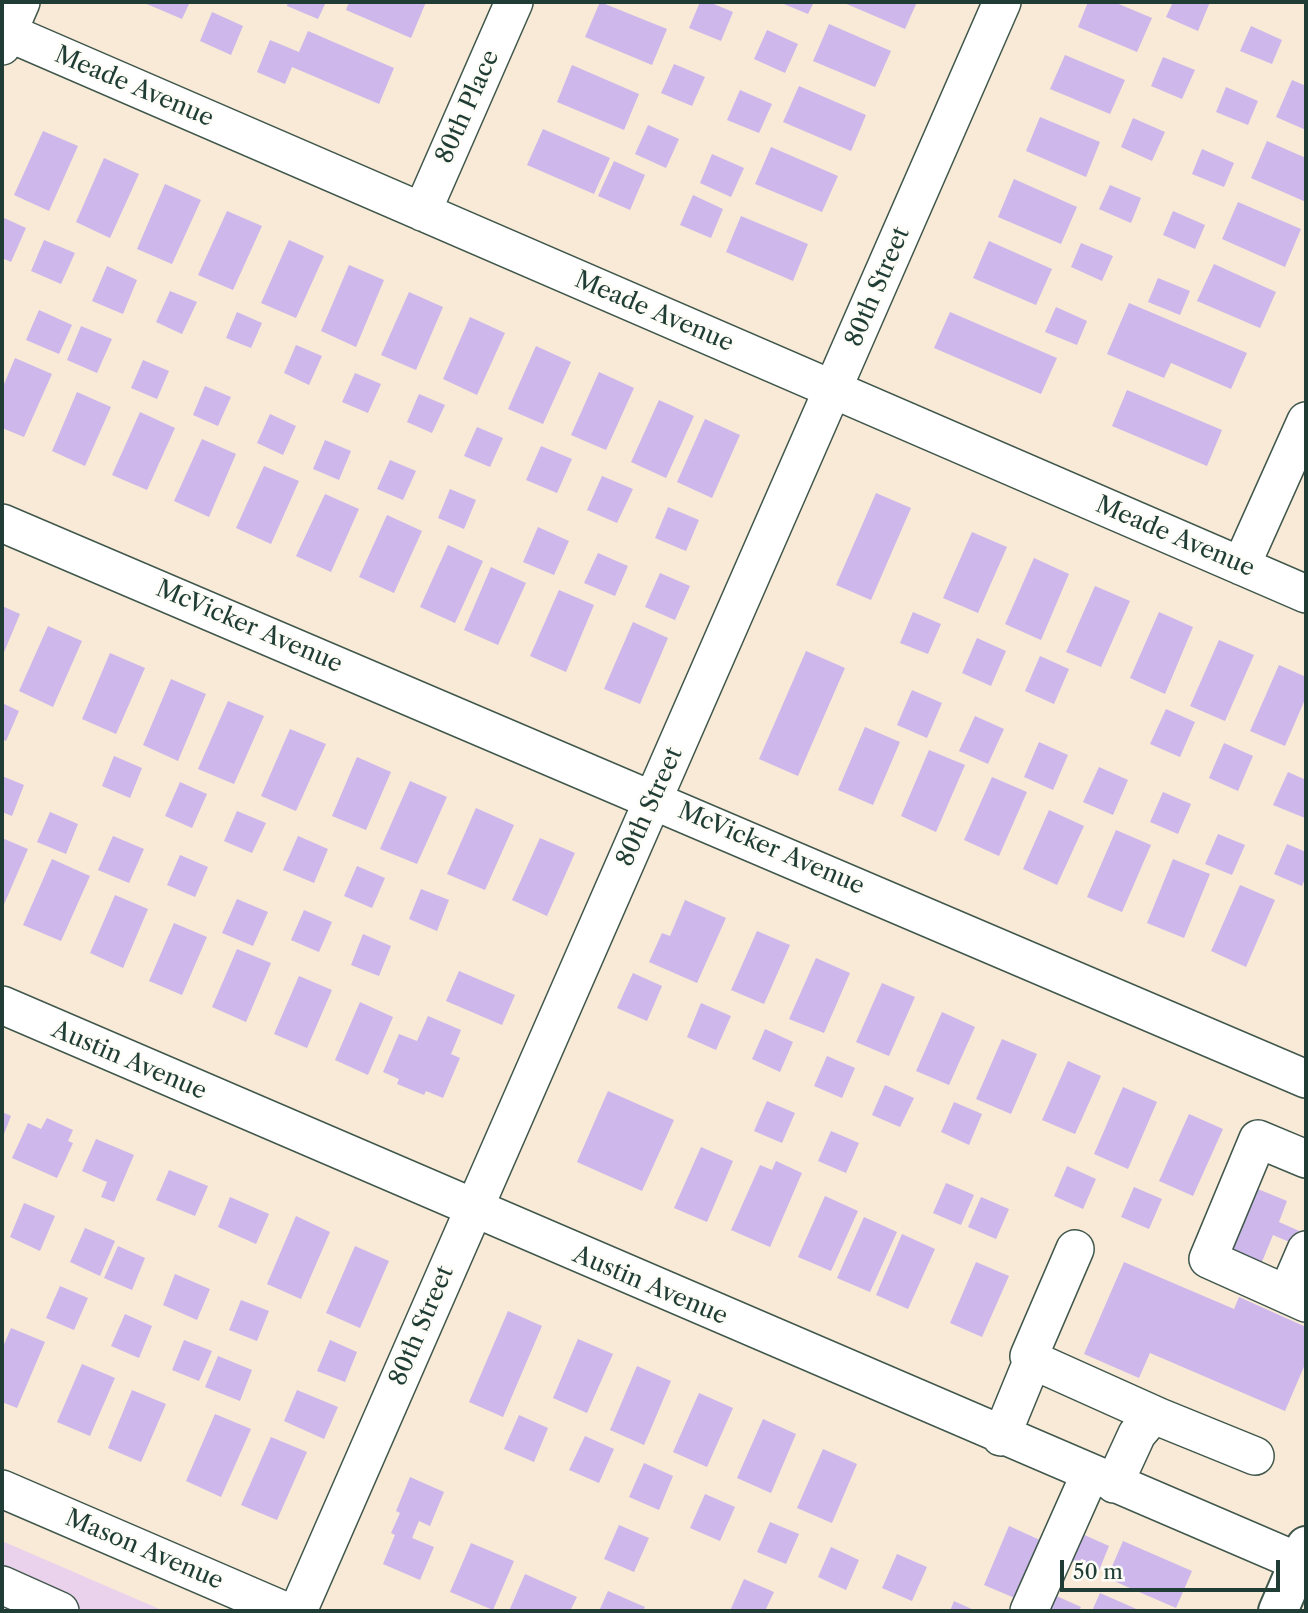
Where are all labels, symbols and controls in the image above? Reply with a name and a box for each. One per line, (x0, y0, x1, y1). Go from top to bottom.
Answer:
street label: Meade Avenue (50, 41, 218, 133)
street label: 80th Place (430, 46, 506, 168)
street label: 80th Street (840, 223, 916, 351)
street label: Meade Avenue (570, 266, 738, 358)
street label: Meade Avenue (1091, 491, 1259, 583)
street label: McVicker Avenue (151, 575, 347, 679)
street label: 80th Street (611, 743, 689, 871)
street label: McVicker Avenue (673, 797, 869, 901)
street label: Austin Avenue (47, 1016, 211, 1106)
street label: Austin Avenue (568, 1241, 732, 1331)
street label: 80th Street (384, 1262, 460, 1390)
street label: Mason Avenue (61, 1504, 227, 1596)
scale bar (1063, 1546, 1284, 1590)
text: 50 m (1073, 1559, 1123, 1584)

